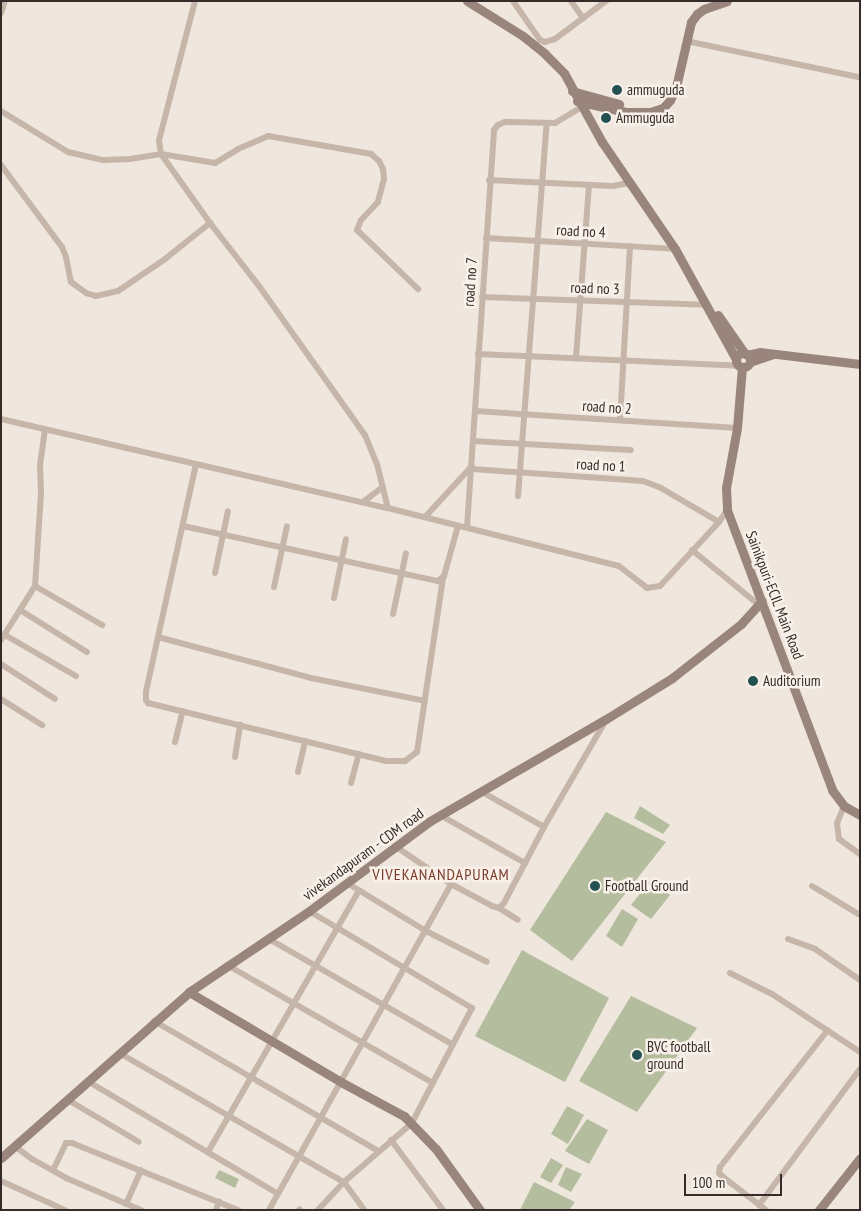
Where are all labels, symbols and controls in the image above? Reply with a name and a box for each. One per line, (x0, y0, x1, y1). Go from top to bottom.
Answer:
place label: ammuguda (627, 81, 685, 99)
marker: ammuguda (611, 84, 623, 96)
place label: Ammuguda (616, 109, 675, 127)
marker: Ammuguda (600, 112, 612, 124)
street label: road no 4 (556, 221, 606, 241)
street label: road no 7 (459, 257, 481, 307)
street label: road no 3 (570, 278, 620, 298)
street label: road no 2 (582, 396, 632, 418)
street label: road no 1 (576, 455, 626, 475)
street label: Sainikpuri-ECIL Main Road (742, 528, 808, 662)
place label: Auditorium (763, 672, 820, 690)
marker: Auditorium (747, 675, 759, 687)
street label: vivekandapuram - CDM road (299, 804, 427, 904)
district label: VIVEKANANDAPURAM (370, 864, 512, 884)
place label: Football Ground (605, 877, 689, 895)
marker: Football Ground (589, 880, 601, 892)
place label: BVC football ground (647, 1037, 711, 1072)
marker: BVC football ground (631, 1049, 643, 1061)
scale bar (686, 1164, 784, 1196)
text: 100 m (692, 1173, 725, 1192)

